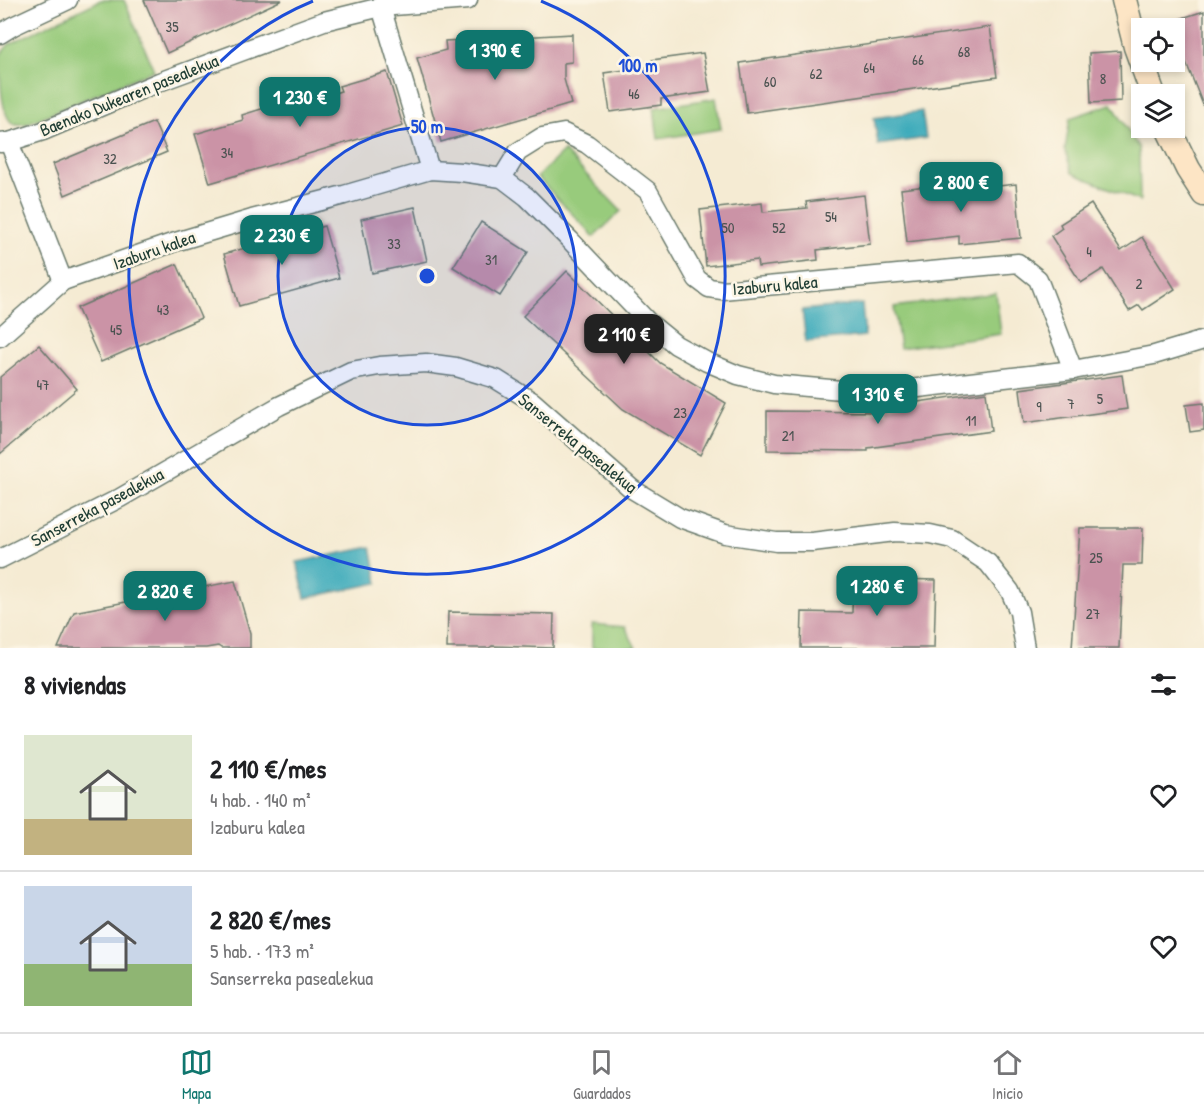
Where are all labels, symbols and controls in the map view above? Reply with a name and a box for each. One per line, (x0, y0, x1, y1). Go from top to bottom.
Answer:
house number: 35 (165, 16, 179, 37)
map controls (1131, 18, 1185, 138)
button: locate (1131, 18, 1185, 72)
pin: 1 390 € (440, 30, 550, 81)
text: 1 390 € (469, 36, 521, 63)
house number: 68 (958, 41, 970, 62)
street label: Baenako Dukearen pasealekua (36, 48, 222, 142)
house number: 66 (912, 49, 924, 70)
text: 100 m (618, 53, 658, 78)
house number: 64 (863, 57, 875, 78)
house number: 62 (809, 63, 823, 84)
house number: 8 (1100, 68, 1106, 89)
house number: 60 (764, 71, 777, 92)
pin: 1 230 € (245, 77, 355, 128)
text: 1 230 € (273, 83, 327, 110)
house number: 46 (628, 83, 640, 104)
button: layers (1131, 84, 1185, 138)
text: 50 m (411, 114, 443, 139)
house number: 34 (221, 142, 234, 163)
house number: 32 (103, 148, 117, 169)
pin: 2 800 € (906, 162, 1016, 213)
text: 2 800 € (934, 168, 988, 195)
house number: 54 (825, 206, 837, 227)
pin: 2 230 € (227, 215, 337, 266)
house number: 50 (721, 217, 735, 238)
house number: 52 (772, 217, 786, 238)
text: 2 230 € (254, 221, 310, 248)
street label: Izaburu kalea (110, 224, 198, 276)
house number: 33 (387, 233, 401, 254)
house number: 4 (1086, 241, 1092, 262)
house number: 31 (485, 249, 497, 270)
centre of rings (417, 266, 437, 286)
street label: Izaburu kalea (731, 269, 819, 301)
house number: 2 (1135, 273, 1143, 294)
house number: 43 (157, 299, 169, 320)
pin: 2 110 € (569, 314, 679, 365)
house number: 45 (110, 319, 123, 340)
text: 2 110 € (598, 320, 650, 347)
house number: 47 (36, 374, 50, 395)
pin: 1 310 € (823, 374, 933, 425)
text: 1 310 € (852, 380, 904, 407)
street label: Sanserreka pasealekua (513, 387, 643, 499)
house number: 5 (1097, 388, 1104, 409)
house number: 7 (1067, 393, 1075, 414)
house number: 9 (1036, 396, 1042, 417)
house number: 23 (673, 402, 687, 423)
house number: 11 (966, 410, 976, 431)
house number: 21 (782, 425, 794, 446)
street label: Sanserreka pasealekua (26, 461, 168, 553)
house number: 25 (1089, 547, 1103, 568)
pin: 1 280 € (822, 566, 932, 617)
pin: 2 820 € (110, 571, 220, 622)
text: 1 280 € (850, 572, 904, 599)
text: 2 820 € (137, 577, 193, 604)
house number: 27 (1086, 603, 1100, 624)
text: 8 viviendas (24, 667, 126, 702)
icon: filters (1147, 668, 1180, 701)
text: 2 110 €/mes (210, 751, 326, 786)
icon: home (72, 759, 144, 831)
icon: heart (1147, 779, 1180, 812)
text: 4 hab. · 140 m² (210, 786, 311, 813)
text: Izaburu kalea (210, 813, 305, 840)
text: 2 820 €/mes (210, 902, 331, 937)
icon: home (72, 910, 144, 982)
icon: heart (1147, 930, 1180, 963)
text: 5 hab. · 173 m² (210, 937, 314, 964)
text: Sanserreka pasealekua (210, 964, 373, 991)
tab: Mapa (180, 1046, 213, 1104)
tab: Guardados (573, 1046, 631, 1104)
tab: Inicio (991, 1046, 1024, 1104)

